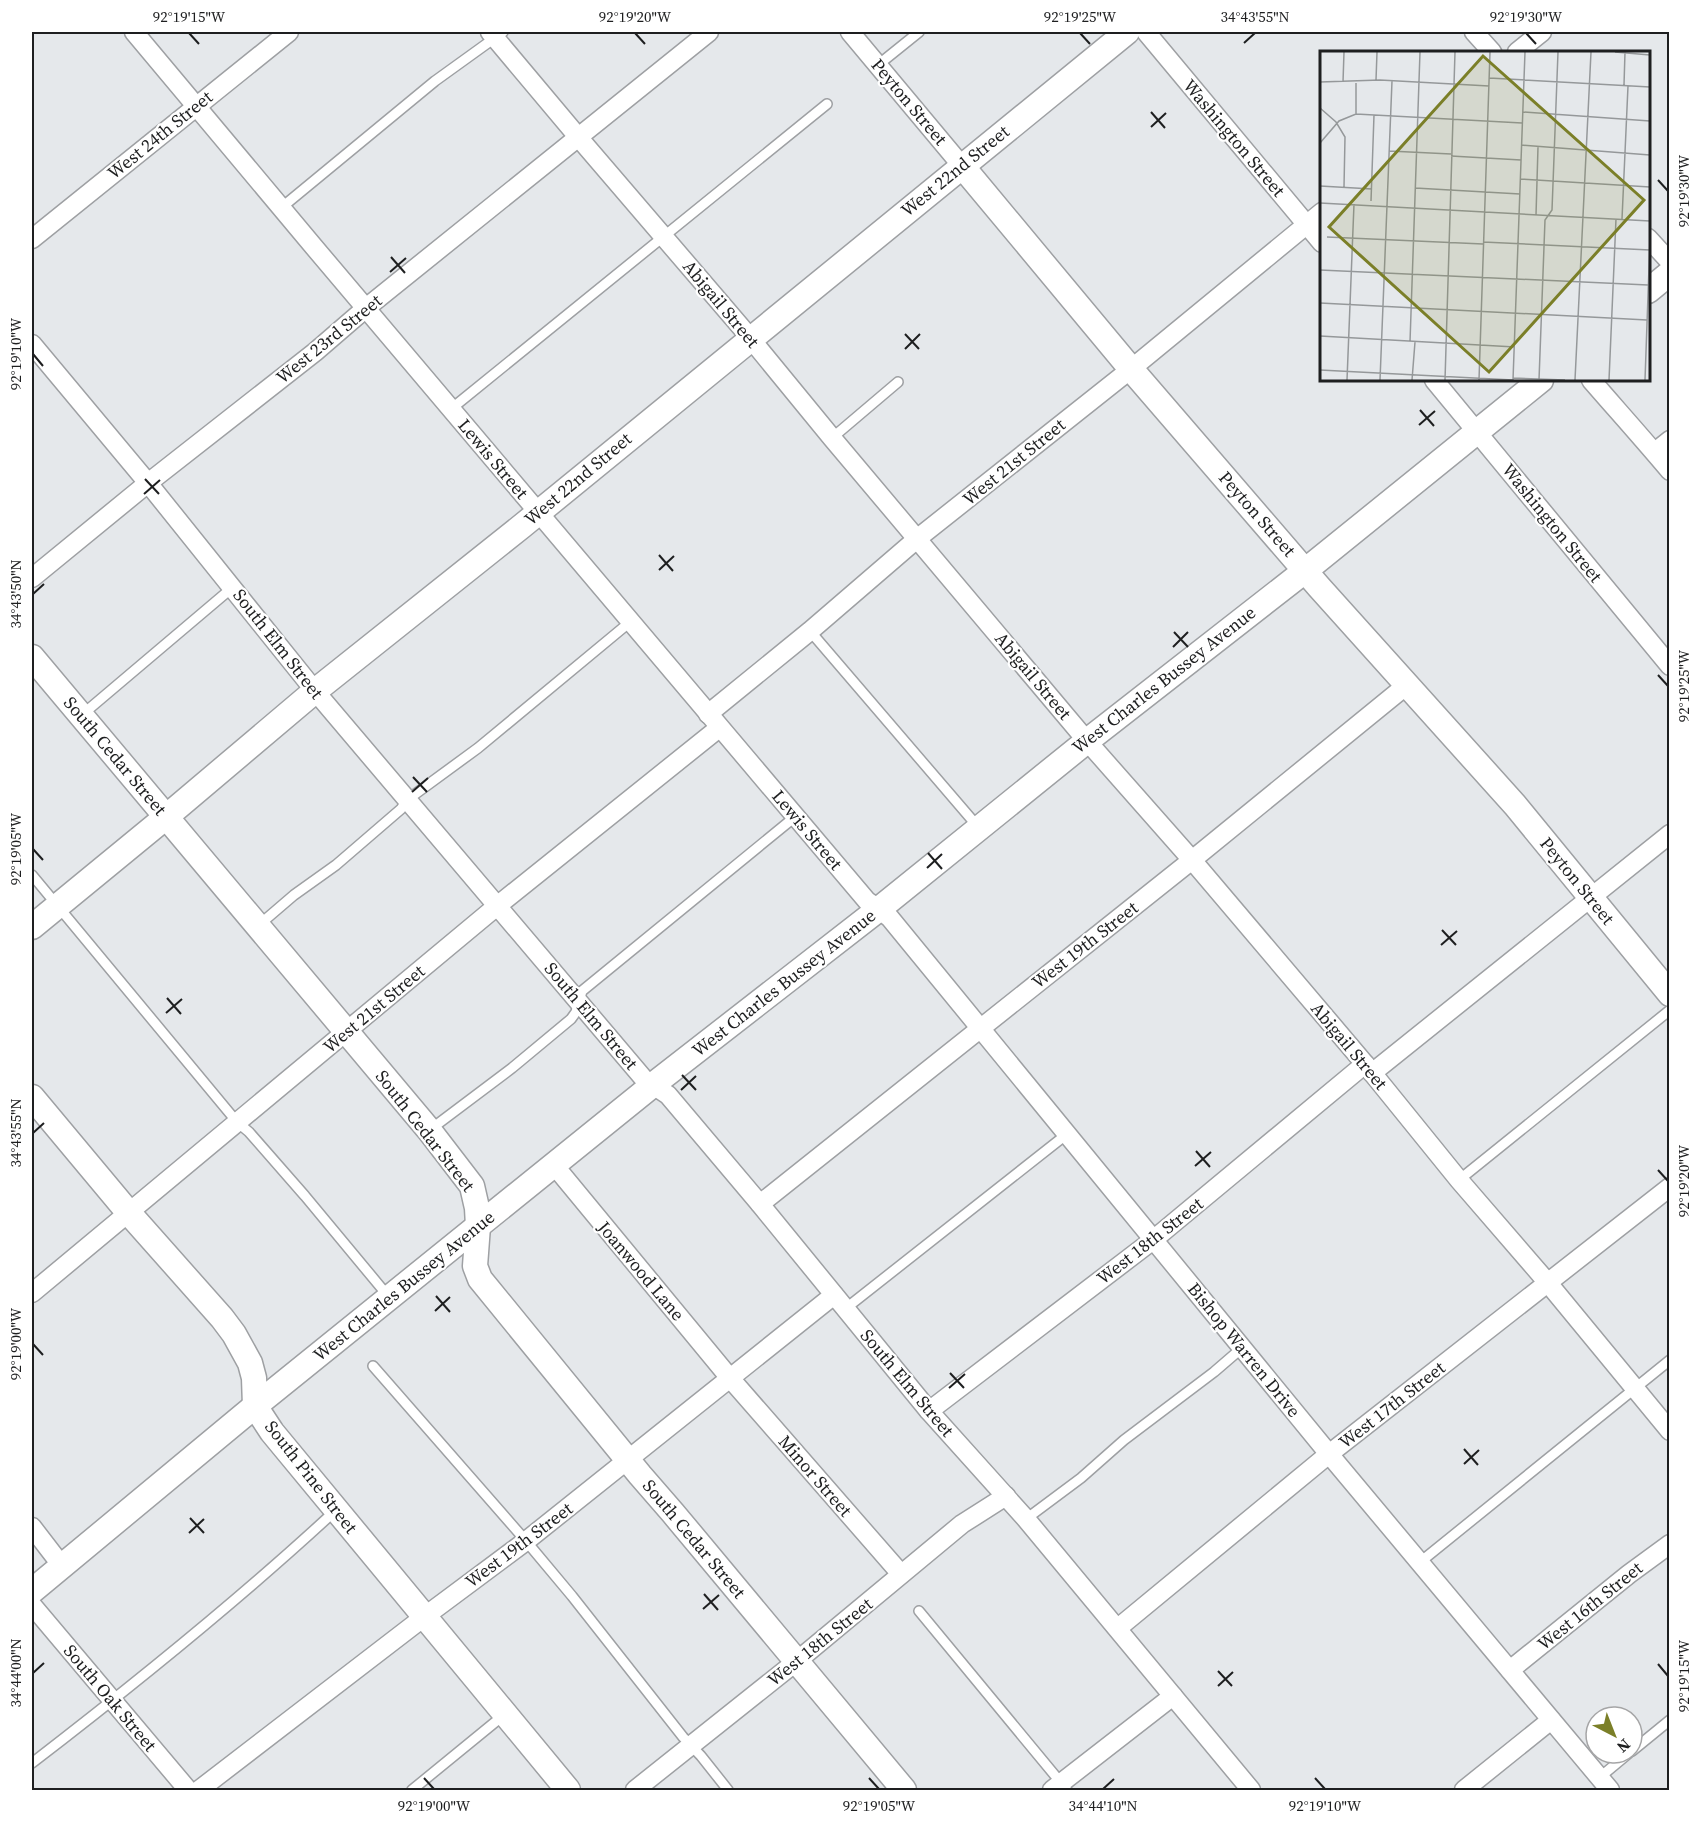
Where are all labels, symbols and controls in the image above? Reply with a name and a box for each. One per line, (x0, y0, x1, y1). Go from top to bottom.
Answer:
text: 92°19'15"W (153, 6, 226, 27)
text: 92°19'20"W (599, 6, 672, 27)
text: 92°19'25"W (1044, 6, 1117, 27)
text: 34°43'55"N (1220, 6, 1290, 27)
text: 92°19'30"W (1490, 6, 1563, 27)
inset map (1320, 51, 1650, 381)
street label: Peyton Street (866, 53, 953, 150)
street label: Washington Street (1178, 73, 1291, 202)
street label: West 24th Street (102, 84, 218, 185)
street label: West 22nd Street (895, 119, 1014, 222)
text: 92°19'30"W (1673, 154, 1694, 227)
street label: Abigail Street (677, 255, 766, 353)
street label: West 23rd Street (271, 288, 387, 389)
text: 92°19'10"W (5, 317, 26, 390)
street label: West 21st Street (957, 412, 1070, 511)
street label: Lewis Street (453, 413, 534, 504)
street label: West 22nd Street (519, 426, 637, 531)
street label: Washington Street (1497, 458, 1608, 588)
street label: Peyton Street (1213, 465, 1302, 562)
text: 34°43'50"N (5, 559, 26, 629)
street label: South Elm Street (227, 583, 329, 704)
street label: West Charles Bussey Avenue (1067, 600, 1261, 759)
street label: Abigail Street (989, 627, 1078, 725)
text: 92°19'25"W (1673, 649, 1694, 722)
street label: South Cedar Street (58, 691, 173, 821)
street label: Lewis Street (767, 784, 848, 875)
text: 92°19'05"W (5, 812, 26, 885)
street label: Peyton Street (1534, 832, 1621, 930)
street label: West 19th Street (1026, 895, 1143, 994)
street label: West Charles Bussey Avenue (687, 903, 881, 1062)
street label: South Elm Street (539, 957, 644, 1075)
street label: West 21st Street (318, 959, 430, 1059)
street label: Abigail Street (1305, 997, 1394, 1095)
street label: South Cedar Street (370, 1065, 481, 1197)
text: 34°43'55"N (5, 1098, 26, 1168)
text: 92°19'20"W (1673, 1144, 1694, 1217)
street label: West 18th Street (1091, 1191, 1208, 1290)
street label: West Charles Bussey Avenue (308, 1205, 500, 1367)
street label: Joanwood Lane (592, 1215, 691, 1326)
street label: Bishop Warren Drive (1182, 1277, 1307, 1422)
text: 92°19'00"W (5, 1307, 26, 1380)
street label: South Elm Street (855, 1324, 960, 1442)
street label: West 17th Street (1333, 1355, 1450, 1454)
street label: South Pine Street (259, 1415, 364, 1539)
street label: Minor Street (773, 1429, 858, 1522)
street label: South Cedar Street (637, 1474, 752, 1604)
street label: West 19th Street (460, 1496, 578, 1593)
street label: West 16th Street (1532, 1555, 1648, 1656)
street label: West 18th Street (762, 1591, 878, 1692)
text: 34°44'00"N (5, 1638, 26, 1708)
street label: South Oak Street (58, 1639, 163, 1757)
text: 92°19'15"W (1673, 1639, 1694, 1712)
north arrow (1584, 1705, 1644, 1765)
text: N (1612, 1734, 1636, 1758)
text: 92°19'00"W (398, 1795, 471, 1816)
text: 92°19'05"W (843, 1795, 916, 1816)
text: 34°44'10"N (1068, 1795, 1138, 1816)
text: 92°19'10"W (1289, 1795, 1362, 1816)

